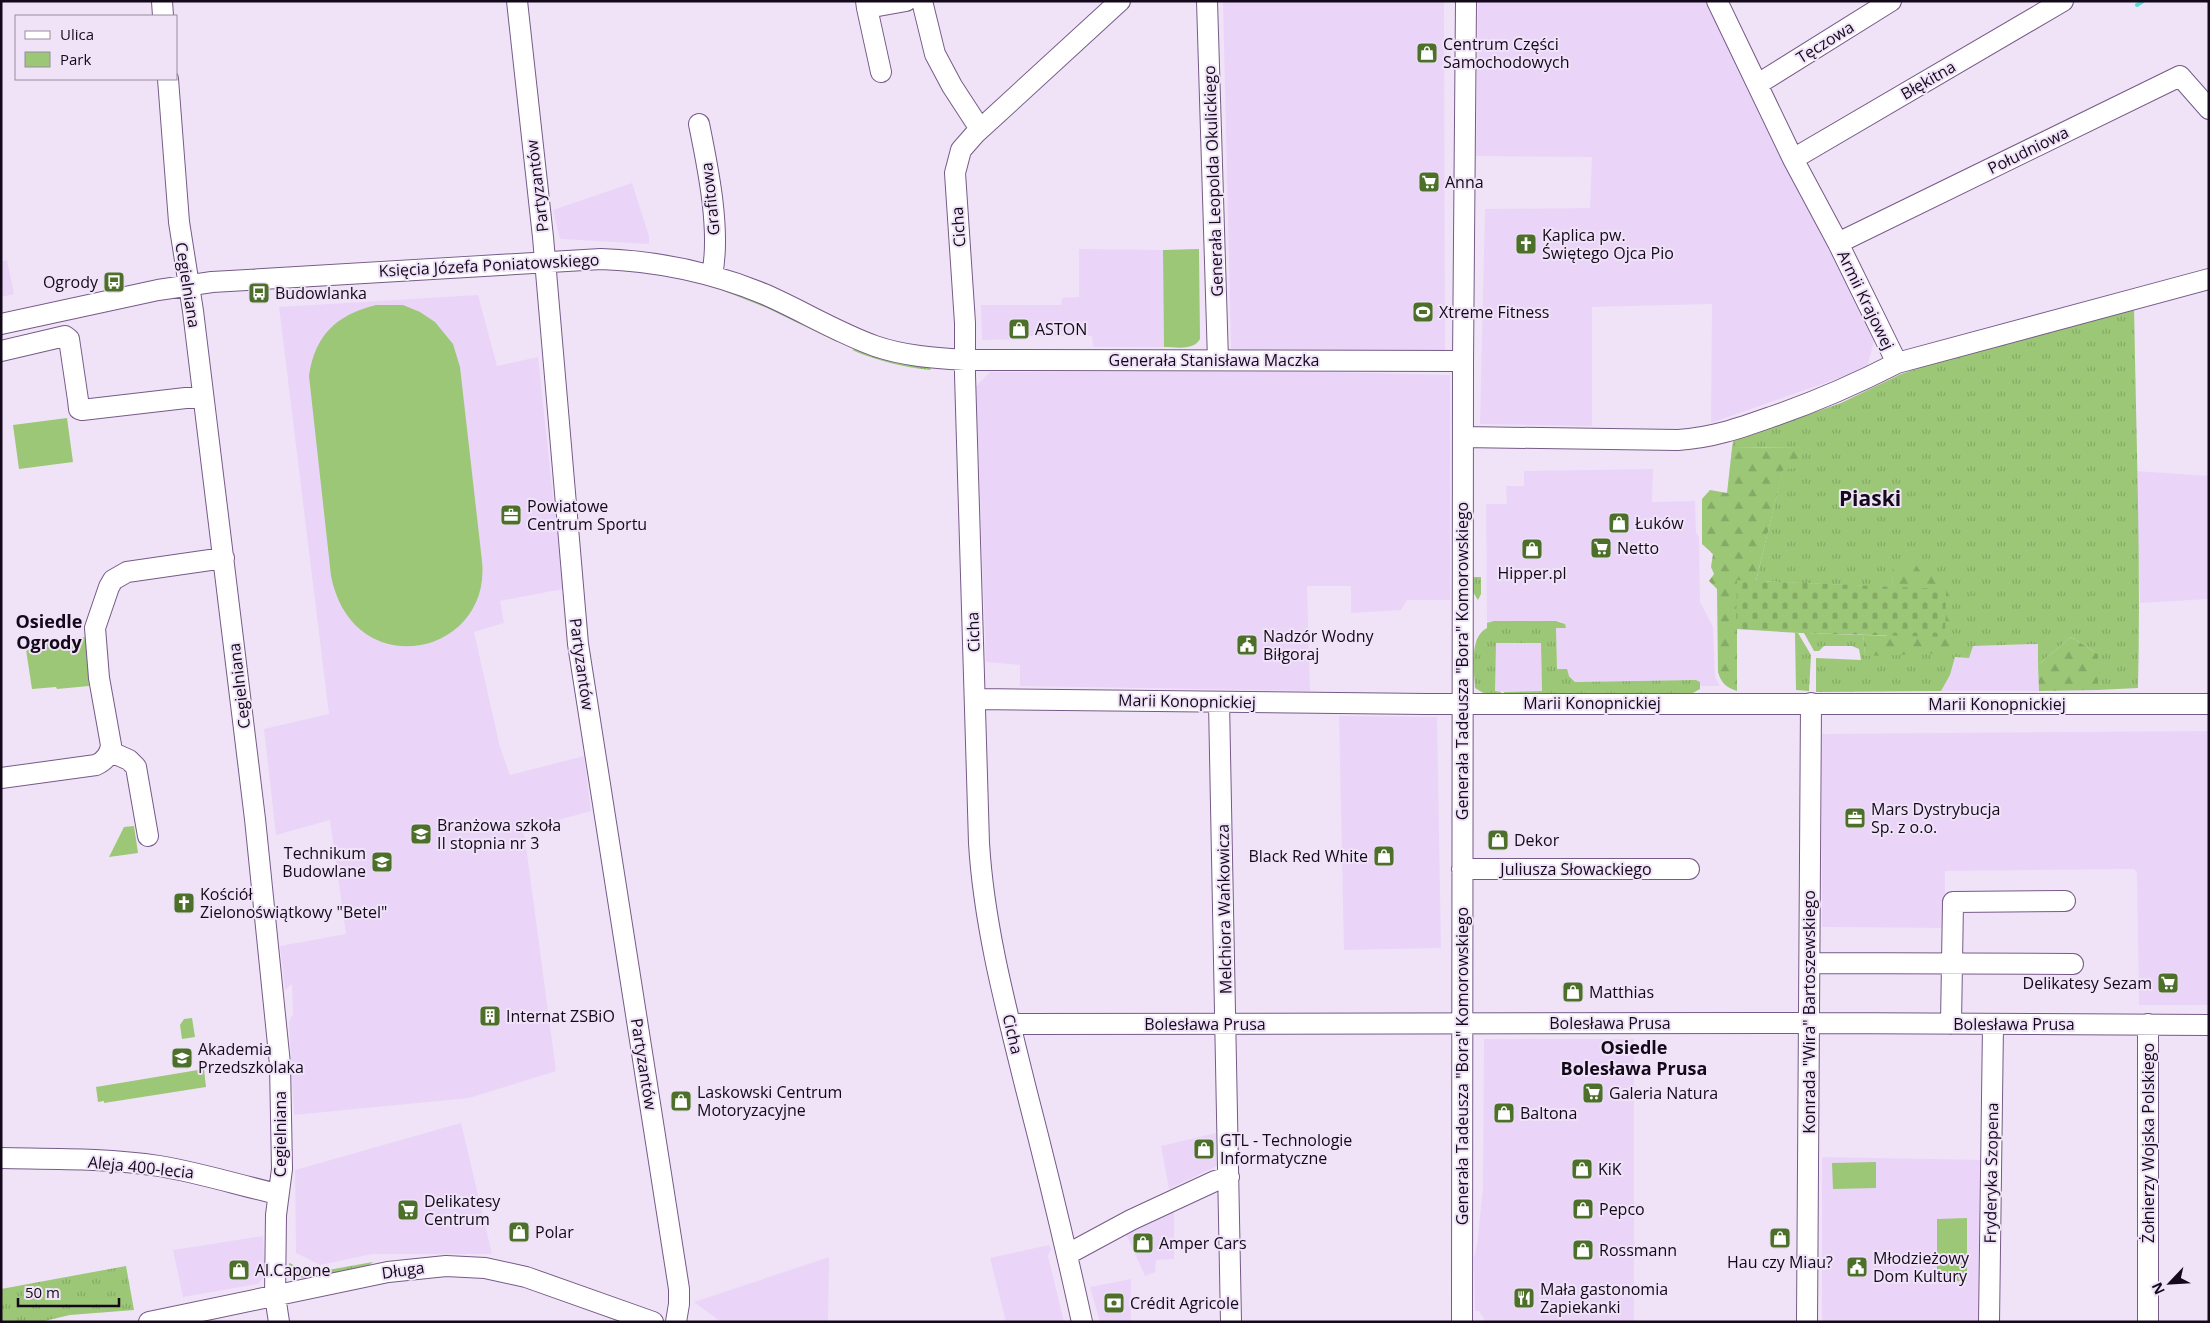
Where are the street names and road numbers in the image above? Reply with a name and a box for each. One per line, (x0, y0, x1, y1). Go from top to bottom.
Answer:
street label: Tęczowa (1792, 16, 1858, 68)
street label: Błękitna (1896, 55, 1960, 105)
street label: Generała Leopolda Okulickiego (1198, 65, 1228, 297)
street label: Południowa (1984, 121, 2072, 179)
street label: Partyzantów (520, 138, 554, 233)
street label: Grafitowa (695, 161, 725, 237)
street label: Cicha (946, 206, 970, 248)
street label: Cegielniana (170, 241, 206, 329)
street label: Armii Krajowej (1832, 247, 1900, 353)
street label: Księcia Józefa Poniatowskiego (378, 248, 600, 282)
street label: Generała Stanisława Maczka (1109, 349, 1319, 371)
street label: Generała Tadeusza "Bora" Komorowskiego (1451, 502, 1473, 820)
street label: Cicha (961, 611, 985, 653)
street label: Partyzantów (565, 617, 599, 712)
street label: Cegielniana (223, 642, 255, 730)
street label: Marii Konopnickiej (1118, 689, 1256, 713)
street label: Marii Konopnickiej (1523, 692, 1661, 714)
street label: Marii Konopnickiej (1928, 693, 2066, 715)
street label: Melchiora Wańkowicza (1212, 824, 1236, 994)
street label: Juliusza Słowackiego (1498, 858, 1652, 880)
street label: Konrada "Wira" Bartoszewskiego (1798, 890, 1820, 1134)
street label: Generała Tadeusza "Bora" Komorowskiego (1451, 907, 1473, 1225)
street label: Cicha (998, 1012, 1028, 1056)
street label: Bolesława Prusa (1549, 1012, 1671, 1034)
street label: Bolesława Prusa (1144, 1013, 1266, 1035)
street label: Bolesława Prusa (1953, 1013, 2075, 1035)
street label: Partyzantów (626, 1016, 662, 1112)
street label: Żołnierzy Wojska Polskiego (2137, 1043, 2159, 1243)
street label: Cegielniana (269, 1091, 291, 1177)
street label: Fryderyka Szopena (1979, 1102, 2003, 1244)
street label: Aleja 400-lecia (87, 1150, 195, 1184)
street label: Długa (380, 1256, 426, 1284)

